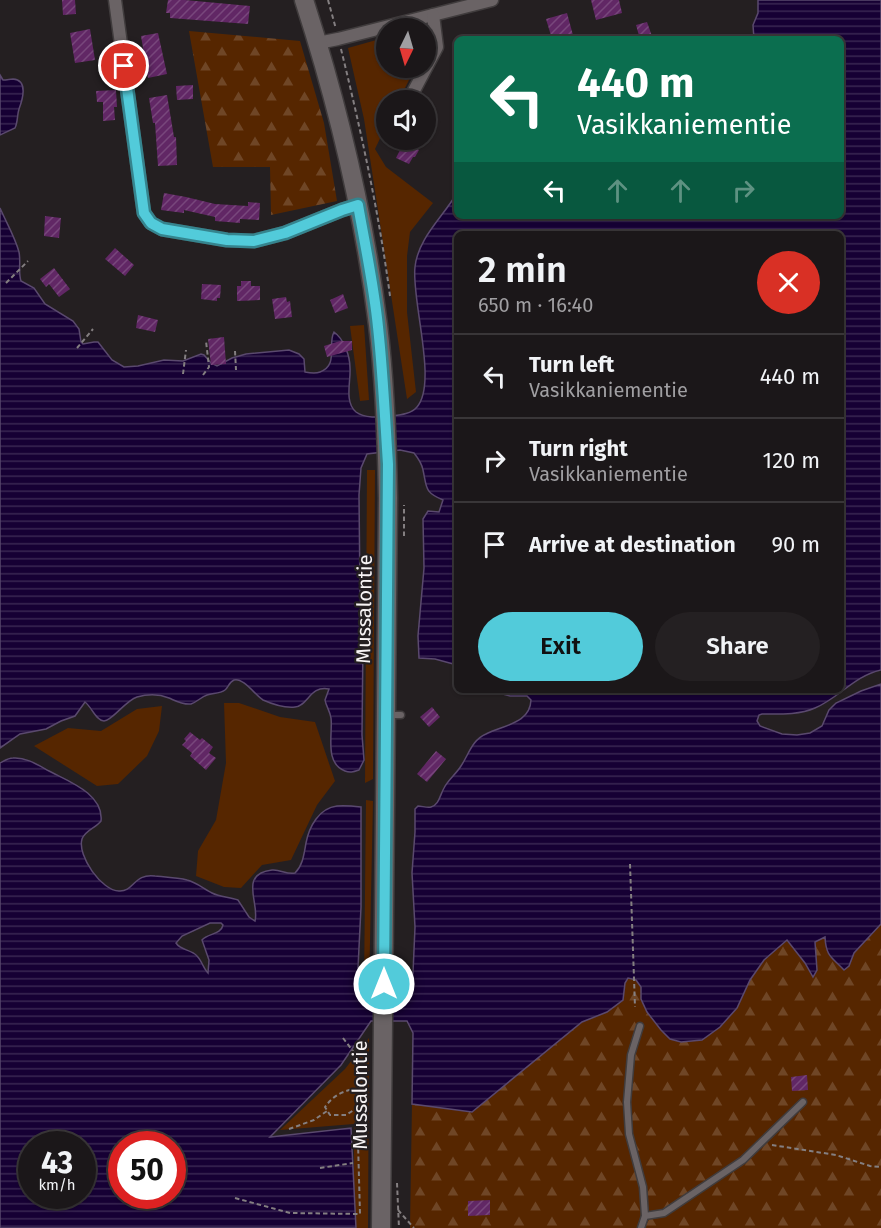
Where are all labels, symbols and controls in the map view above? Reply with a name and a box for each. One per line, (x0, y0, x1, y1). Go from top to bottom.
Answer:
north arrow (376, 18, 436, 78)
map controls (376, 18, 436, 150)
pin (98, 40, 149, 91)
icon: arrive (107, 49, 140, 82)
text: 440 m (577, 58, 694, 108)
icon: left (478, 60, 556, 138)
button: sound (376, 90, 436, 150)
text: Vasikkaniementie (577, 109, 791, 141)
icon: left (538, 174, 571, 207)
icon: ahead (601, 174, 634, 207)
icon: ahead (664, 174, 697, 207)
icon: right (727, 174, 760, 207)
text: 2 min (478, 248, 567, 292)
button: close (757, 251, 820, 314)
text: 650 m · 16:40 (478, 293, 593, 317)
text: Turn left (529, 351, 614, 378)
icon: left (478, 360, 511, 393)
text: 440 m (760, 363, 820, 390)
text: Vasikkaniementie (529, 378, 688, 402)
text: Turn right (529, 435, 628, 462)
icon: right (478, 444, 511, 477)
text: 120 m (763, 447, 820, 474)
text: Vasikkaniementie (529, 462, 688, 486)
icon: arrive (478, 528, 511, 561)
text: Arrive at destination (529, 531, 736, 558)
text: 90 m (771, 531, 820, 558)
street label: Mussalontie (351, 554, 377, 664)
button: Exit (478, 612, 643, 681)
button: Share (655, 612, 820, 681)
position arrow (352, 952, 416, 1016)
street label: Mussalontie (348, 1040, 372, 1150)
speed limit sign: 50 (108, 1131, 186, 1209)
text: 43 (41, 1145, 73, 1181)
text: km/h (38, 1176, 76, 1194)

